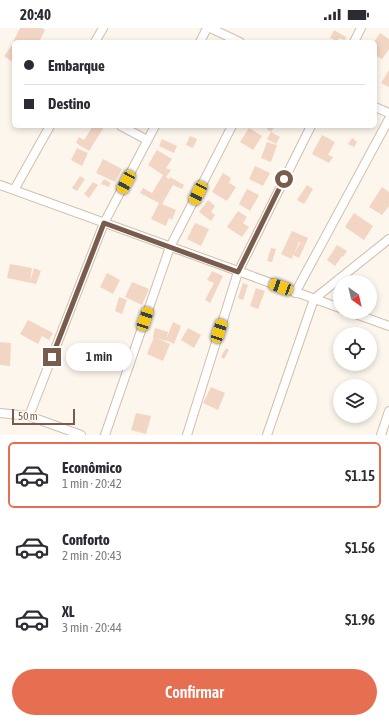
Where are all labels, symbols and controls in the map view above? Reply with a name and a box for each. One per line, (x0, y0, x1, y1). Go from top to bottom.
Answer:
text: 20:40 (20, 6, 51, 23)
text: Embarque (48, 57, 105, 74)
text: Destino (48, 95, 91, 112)
car (115, 169, 137, 195)
route start (275, 170, 293, 188)
car (187, 180, 209, 206)
north arrow (333, 275, 377, 319)
map controls (333, 275, 377, 423)
car (268, 277, 294, 297)
car (135, 306, 155, 332)
car (210, 318, 228, 344)
button: locate (333, 327, 377, 371)
callout: 1 min (66, 343, 132, 371)
route end (43, 348, 61, 366)
text: 1 min (86, 349, 112, 364)
button: layers (333, 379, 377, 423)
scale bar (12, 407, 75, 426)
text: 50 m (18, 410, 38, 422)
icon: car (14, 457, 50, 493)
text: Econômico (62, 459, 122, 476)
text: $1.15 (345, 467, 375, 484)
text: 1 min · 20:42 (62, 476, 122, 491)
icon: car (14, 529, 50, 565)
text: Conforto (62, 531, 110, 548)
text: $1.56 (345, 539, 375, 556)
text: 2 min · 20:43 (62, 548, 122, 563)
icon: car (14, 601, 50, 637)
text: XL (62, 603, 75, 620)
text: $1.96 (345, 611, 375, 628)
text: 3 min · 20:44 (62, 620, 122, 635)
button: Confirmar (12, 669, 377, 715)

